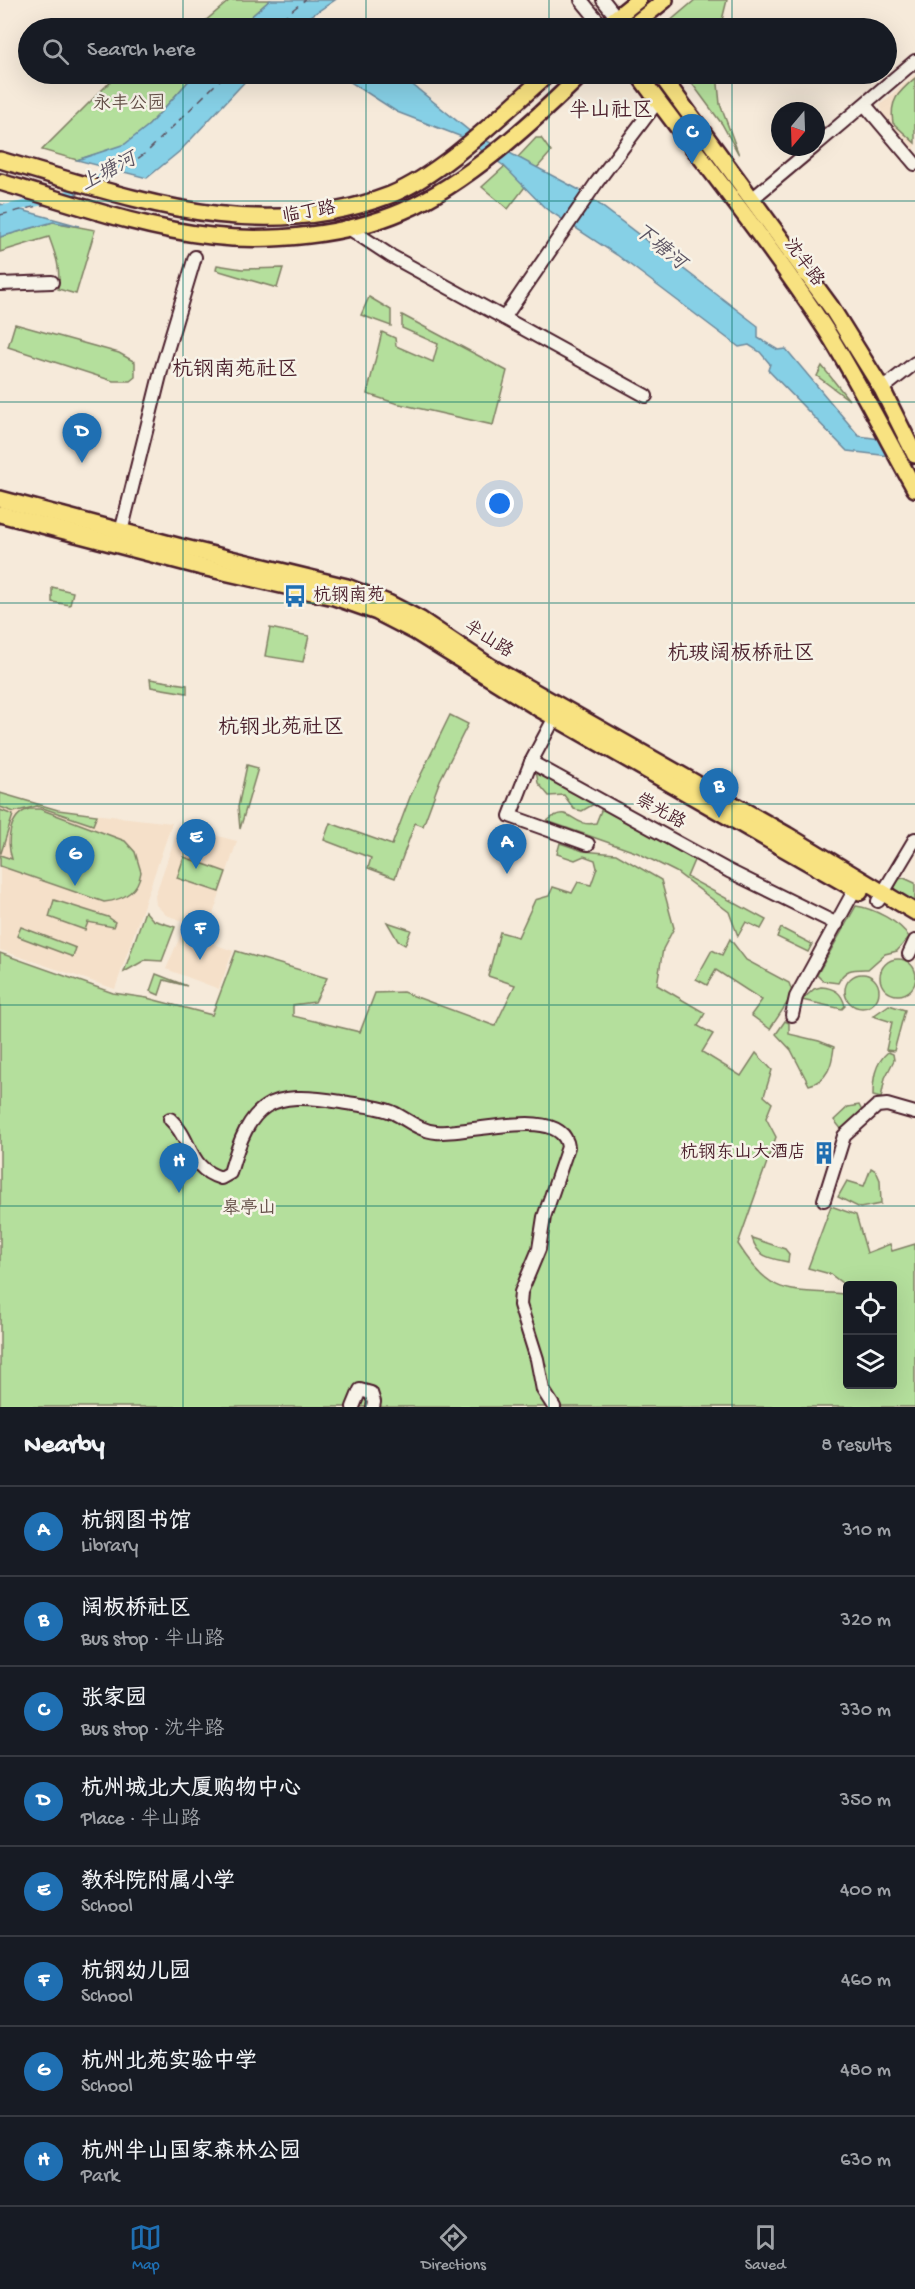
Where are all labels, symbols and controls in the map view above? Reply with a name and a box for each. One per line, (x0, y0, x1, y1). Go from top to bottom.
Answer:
search box (18, 18, 897, 84)
icon: search (39, 35, 72, 68)
text: Search here (87, 38, 195, 64)
park label: 永丰公园 (93, 93, 165, 115)
district label: 半山社区 (569, 98, 653, 125)
north arrow (771, 102, 825, 156)
pin: C (672, 114, 712, 164)
water label: 上塘河 (76, 146, 144, 197)
street label: 临丁路 (280, 197, 337, 228)
water label: 下塘河 (628, 219, 693, 278)
street label: 沈半路 (779, 234, 828, 291)
district label: 杭钢南苑社区 (172, 357, 298, 384)
pin: D (62, 414, 101, 463)
your location (485, 489, 514, 518)
bus stop icon: 杭钢南苑 (282, 583, 308, 609)
place label: 杭钢南苑 (313, 585, 385, 607)
street label: 半山路 (460, 616, 517, 663)
district label: 杭玻阔板桥社区 (668, 642, 815, 668)
district label: 杭钢北苑社区 (218, 715, 344, 742)
pin: B (700, 768, 738, 818)
street label: 崇光路 (631, 789, 689, 834)
pin: E (176, 820, 216, 869)
pin: A (488, 824, 526, 874)
pin: G (56, 836, 94, 886)
pin: F (180, 910, 220, 960)
building icon: 杭钢东山大酒店 (811, 1140, 837, 1166)
place label: 杭钢东山大酒店 (680, 1142, 806, 1164)
pin: H (160, 1144, 198, 1193)
park label: 皋亭山 (222, 1197, 276, 1220)
map controls (843, 1281, 897, 1389)
button: locate (843, 1281, 897, 1335)
button: layers (843, 1335, 897, 1389)
text: Nearby (24, 1431, 105, 1462)
text: 8 results (821, 1435, 891, 1458)
text: 杭钢图书馆 (81, 1510, 191, 1536)
text: A (38, 1520, 49, 1543)
text: 310 m (842, 1520, 891, 1543)
text: Library (81, 1536, 138, 1559)
text: 阔板桥社区 (81, 1597, 191, 1623)
text: B (38, 1610, 49, 1633)
text: 320 m (841, 1610, 891, 1633)
text: Bus stop · 半山路 (81, 1629, 224, 1652)
text: 张家园 (81, 1687, 147, 1713)
text: C (38, 1700, 49, 1723)
text: 330 m (840, 1700, 891, 1723)
text: Bus stop · 沈半路 (81, 1719, 224, 1742)
text: 杭州城北大厦购物中心 (81, 1777, 301, 1803)
text: D (37, 1790, 50, 1813)
text: 350 m (840, 1790, 891, 1813)
text: Place · 半山路 (81, 1809, 200, 1832)
text: 教科院附属小学 (81, 1870, 235, 1896)
text: E (37, 1880, 50, 1903)
text: 400 m (840, 1880, 891, 1903)
text: School (81, 1896, 133, 1919)
text: 杭钢幼儿园 (81, 1960, 191, 1986)
text: F (38, 1970, 49, 1993)
text: 460 m (841, 1970, 891, 1993)
text: School (81, 1986, 133, 2009)
text: 杭州北苑实验中学 (81, 2050, 257, 2076)
text: G (37, 2060, 50, 2083)
text: 480 m (840, 2060, 891, 2083)
text: School (81, 2076, 133, 2099)
text: 杭州半山国家森林公园 (81, 2140, 301, 2166)
text: H (38, 2150, 49, 2173)
text: 630 m (840, 2150, 891, 2173)
text: Park (81, 2166, 119, 2189)
tab: Map (129, 2221, 162, 2276)
tab: Directions (421, 2221, 486, 2276)
tab: Saved (745, 2221, 786, 2276)

